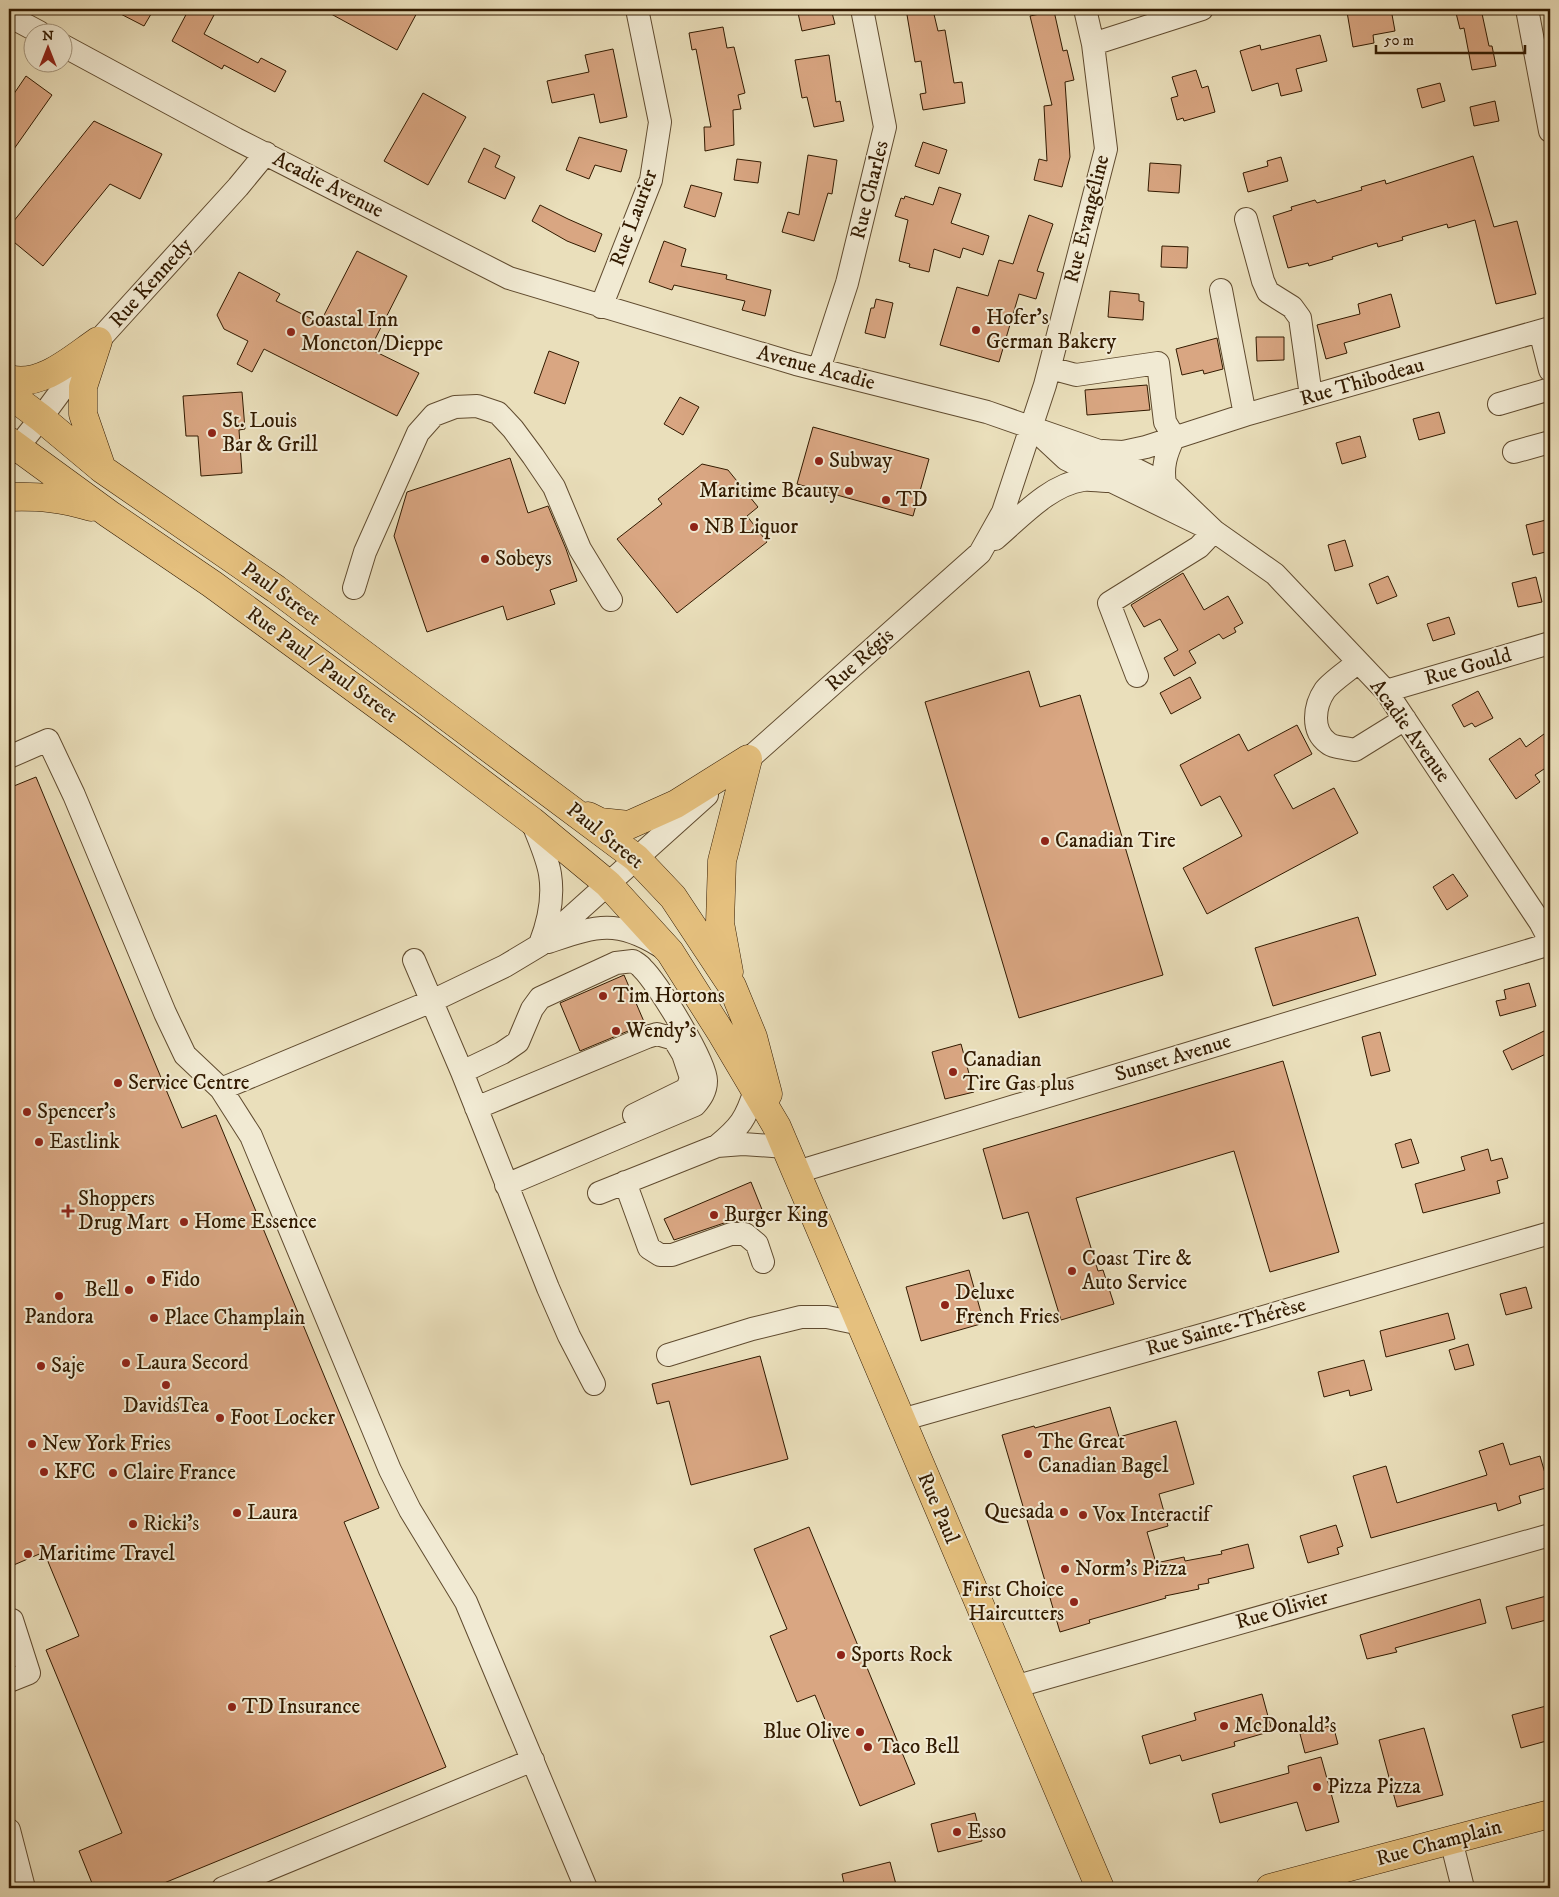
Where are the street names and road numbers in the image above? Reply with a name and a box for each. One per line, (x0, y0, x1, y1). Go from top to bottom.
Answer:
street label: Rue Charles (845, 138, 895, 242)
street label: Acadie Avenue (268, 146, 388, 224)
street label: Rue Evangéline (1059, 152, 1116, 286)
street label: Rue Laurier (604, 166, 664, 270)
street label: Rue Kennedy (104, 232, 199, 333)
street label: Avenue Acadie (754, 340, 878, 396)
street label: Rue Thibodeau (1297, 352, 1427, 412)
street label: Paul Street (236, 557, 326, 632)
street label: Rue Paul / Paul Street (241, 601, 403, 729)
street label: Rue Régis (821, 623, 899, 697)
street label: Rue Gould (1422, 642, 1515, 692)
street label: Acadie Avenue (1364, 674, 1456, 788)
street label: Paul Street (561, 797, 649, 875)
street label: Sunset Avenue (1112, 1028, 1234, 1088)
street label: Rue Sainte-Thérèse (1143, 1292, 1309, 1362)
street label: Rue Paul (911, 1468, 965, 1548)
street label: Rue Olivier (1233, 1584, 1331, 1636)
street label: Rue Champlain (1373, 1814, 1505, 1872)

